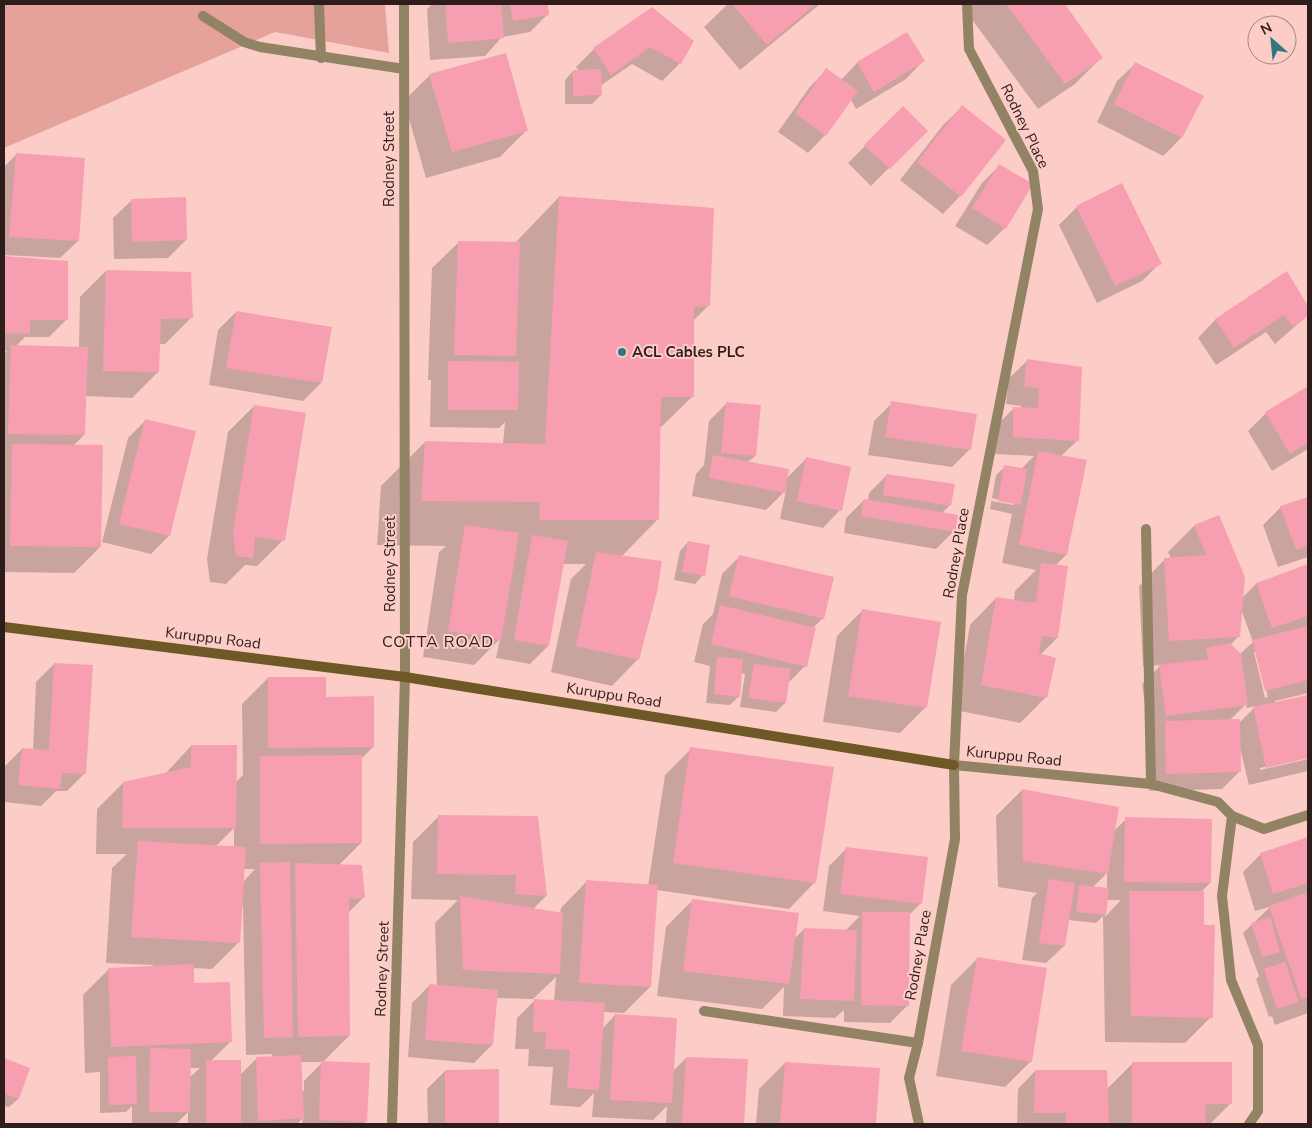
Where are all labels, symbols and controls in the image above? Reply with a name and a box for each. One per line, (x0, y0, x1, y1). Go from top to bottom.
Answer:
north arrow (1247, 15, 1297, 65)
text: N (1257, 18, 1275, 40)
street label: Rodney Place (996, 80, 1054, 172)
street label: Rodney Street (379, 110, 399, 207)
place label: ACL Cables PLC (632, 342, 745, 362)
marker: ACL Cables PLC (616, 346, 628, 358)
street label: Rodney Place (938, 506, 974, 600)
street label: Rodney Street (380, 515, 400, 612)
street label: Kuruppu Road (164, 622, 262, 654)
district label: COTTA ROAD (382, 631, 494, 653)
street label: Kuruppu Road (565, 678, 663, 712)
street label: Kuruppu Road (965, 741, 1063, 771)
street label: Rodney Place (900, 908, 936, 1002)
street label: Rodney Street (370, 920, 394, 1017)

